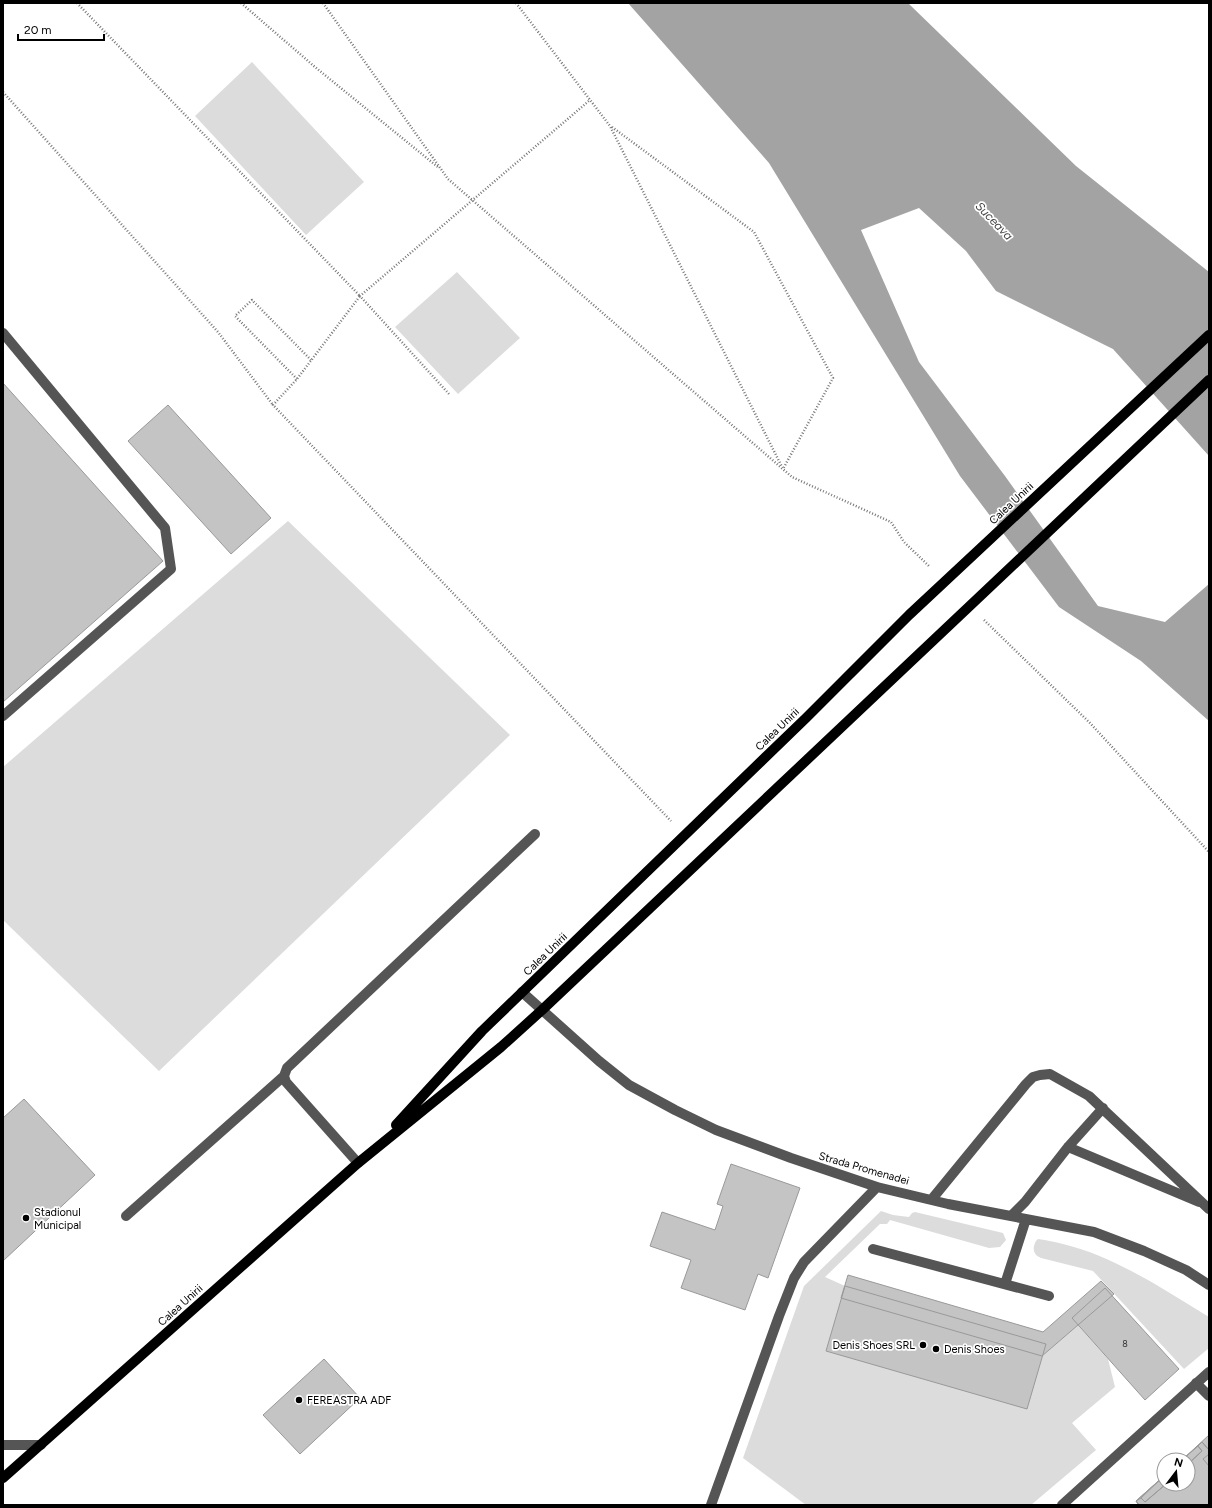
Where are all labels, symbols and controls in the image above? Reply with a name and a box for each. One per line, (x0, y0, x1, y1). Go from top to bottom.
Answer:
scale bar (18, 16, 104, 42)
text: 20 m (24, 23, 52, 37)
water label: Suceava (973, 199, 1015, 243)
street label: Calea Unirii (987, 480, 1036, 527)
street label: Calea Unirii (753, 705, 802, 753)
street label: Calea Unirii (521, 930, 570, 978)
street label: Strada Promenadei (817, 1149, 911, 1188)
place label: Stadionul Municipal (34, 1206, 81, 1232)
marker: Stadionul Municipal (21, 1213, 31, 1223)
street label: Calea Unirii (155, 1282, 205, 1329)
house number: 8 (1122, 1338, 1128, 1349)
place label: Denis Shoes SRL (832, 1339, 915, 1352)
marker: Denis Shoes SRL (918, 1340, 928, 1350)
place label: Denis Shoes (944, 1343, 1005, 1356)
marker: Denis Shoes (931, 1344, 941, 1354)
place label: FEREASTRA ADF (307, 1394, 391, 1407)
marker: FEREASTRA ADF (294, 1395, 304, 1405)
north arrow (1156, 1452, 1196, 1492)
text: N (1173, 1455, 1185, 1470)

